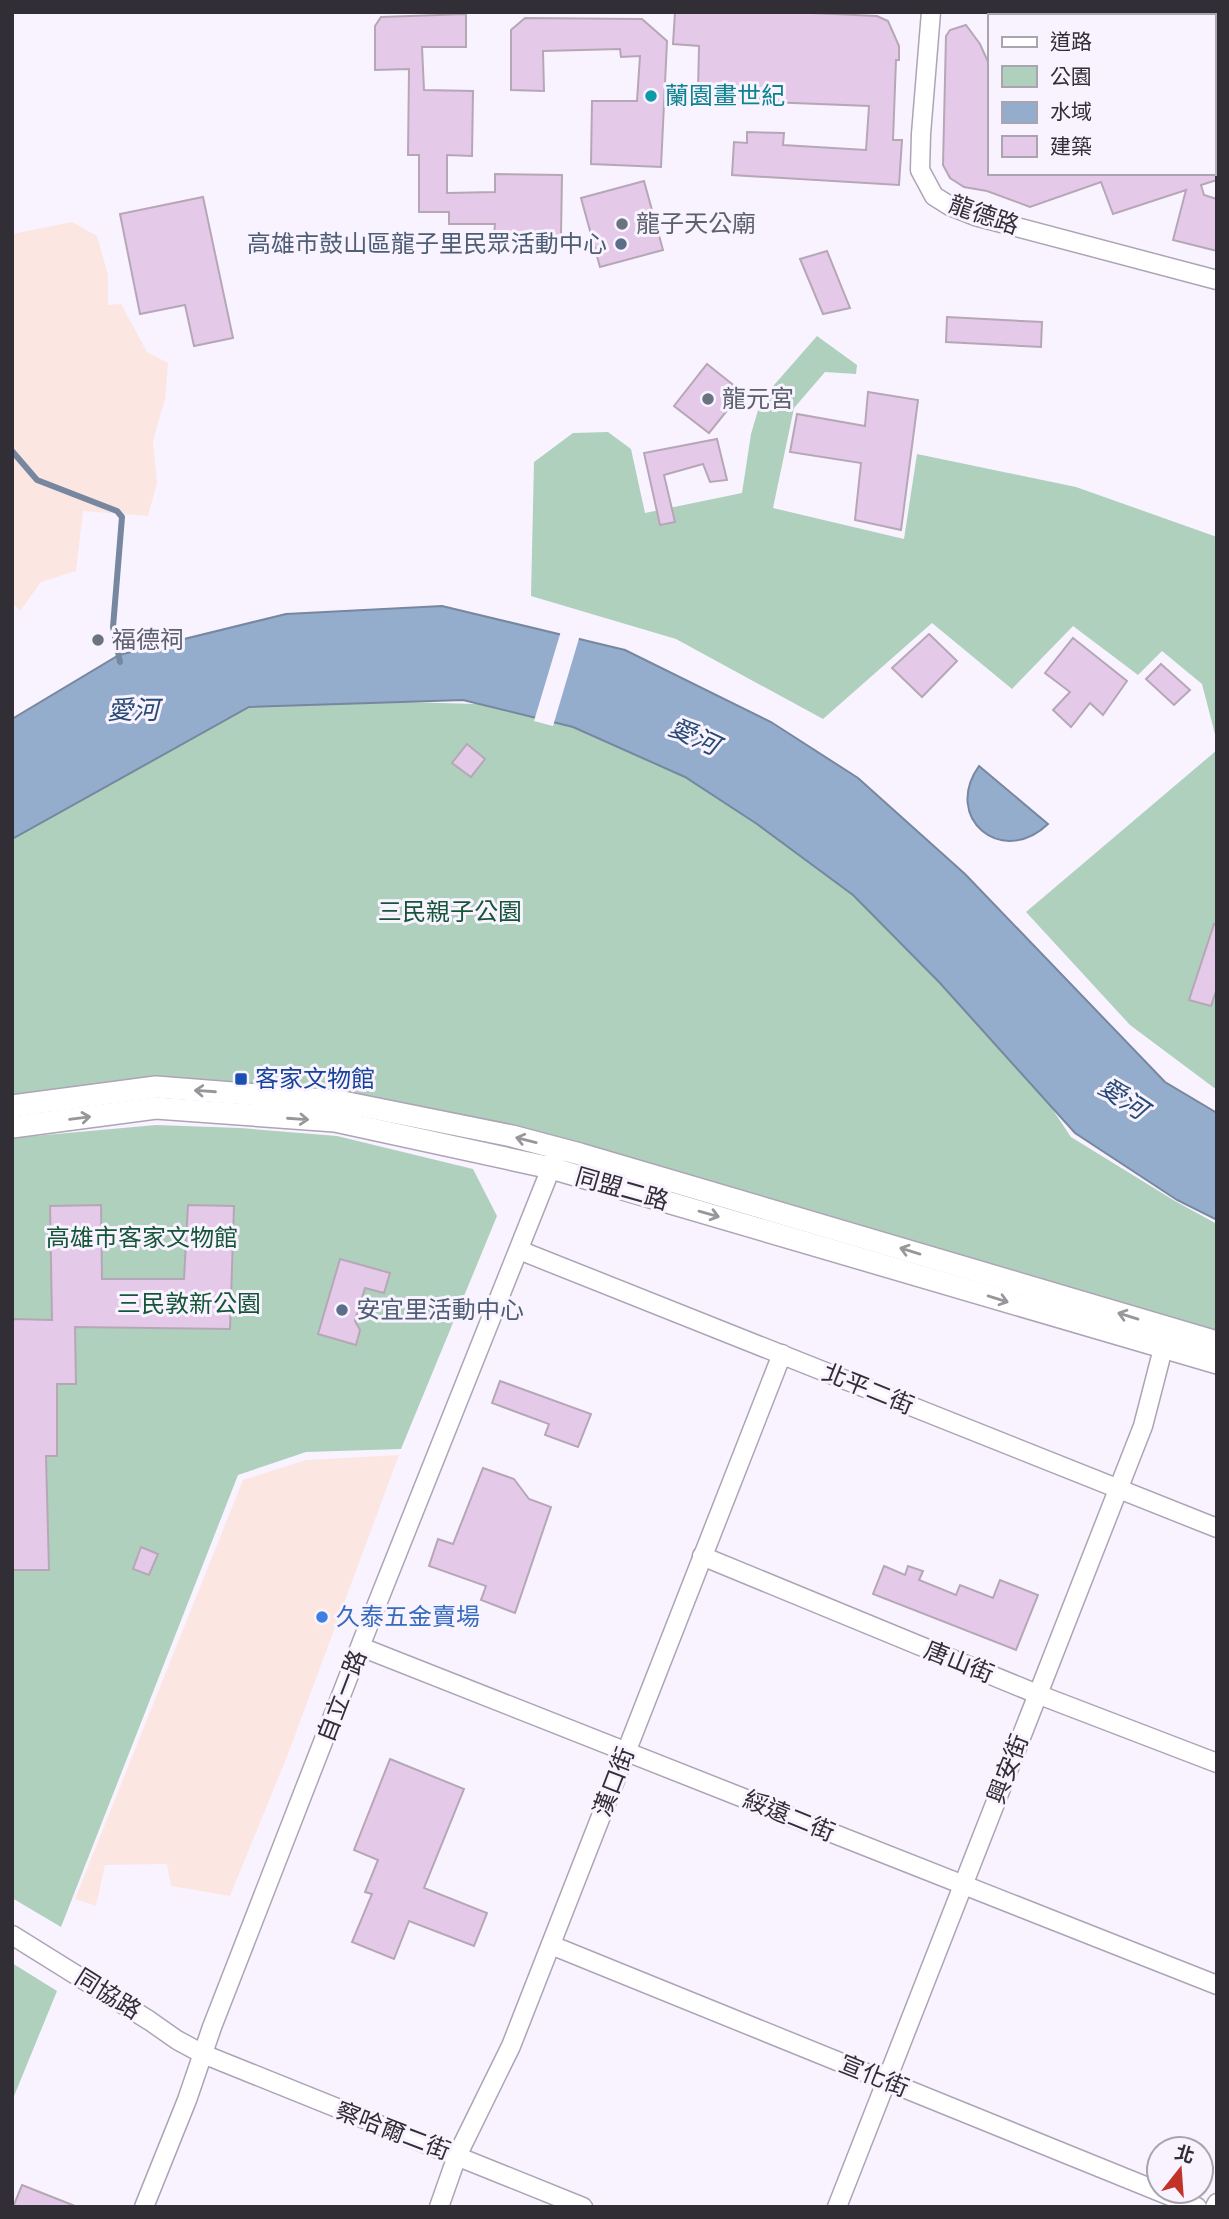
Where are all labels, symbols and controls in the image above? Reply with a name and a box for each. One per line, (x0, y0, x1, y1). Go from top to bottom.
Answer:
legend (988, 14, 1215, 175)
text: 道路 (1050, 29, 1092, 53)
text: 公園 (1050, 64, 1092, 88)
place label: 蘭園畫世紀 (665, 82, 785, 109)
marker: 蘭園畫世紀 (643, 88, 659, 104)
text: 水域 (1050, 99, 1092, 123)
text: 建築 (1050, 134, 1092, 158)
street label: 龍德路 (946, 190, 1023, 239)
place label: 龍子天公廟 (636, 210, 756, 237)
marker: 龍子天公廟 (614, 216, 630, 232)
place label: 高雄市鼓山區龍子里民眾活動中心 (247, 230, 607, 257)
marker: 高雄市鼓山區龍子里民眾活動中心 (613, 236, 629, 252)
place label: 龍元宮 (722, 385, 794, 412)
marker: 龍元宮 (700, 391, 716, 407)
place label: 福德祠 (112, 626, 184, 653)
marker: 福德祠 (90, 632, 106, 648)
water label: 愛河 (107, 695, 164, 725)
water label: 愛河 (664, 711, 728, 763)
park label: 三民親子公園 (378, 898, 522, 925)
place label: 客家文物館 (255, 1065, 375, 1092)
marker: 客家文物館 (233, 1071, 249, 1087)
water label: 愛河 (1093, 1071, 1157, 1128)
one-way arrow (194, 1084, 217, 1097)
one-way arrow (68, 1112, 91, 1125)
one-way arrow (286, 1113, 308, 1126)
one-way arrow (515, 1133, 538, 1146)
street label: 同盟二路 (572, 1162, 672, 1215)
one-way arrow (698, 1208, 720, 1221)
park label: 高雄市客家文物館 (46, 1224, 238, 1251)
one-way arrow (899, 1243, 921, 1256)
park label: 三民敦新公園 (117, 1290, 261, 1317)
one-way arrow (987, 1294, 1009, 1307)
place label: 安宜里活動中心 (356, 1296, 524, 1323)
marker: 安宜里活動中心 (334, 1302, 350, 1318)
one-way arrow (1117, 1308, 1139, 1321)
street label: 北平二街 (819, 1358, 918, 1419)
place label: 久泰五金賣場 (336, 1603, 480, 1630)
marker: 久泰五金賣場 (314, 1609, 330, 1625)
street label: 唐山街 (921, 1636, 998, 1688)
street label: 自立一路 (312, 1646, 371, 1745)
street label: 興安街 (982, 1730, 1033, 1807)
street label: 漢口街 (588, 1743, 639, 1820)
street label: 綏遠二街 (740, 1785, 839, 1846)
street label: 同協路 (71, 1963, 146, 2024)
street label: 宣化街 (836, 2050, 913, 2102)
street label: 察哈爾二街 (332, 2096, 454, 2165)
north arrow (1145, 2135, 1215, 2205)
text: 北 (1173, 2140, 1197, 2167)

